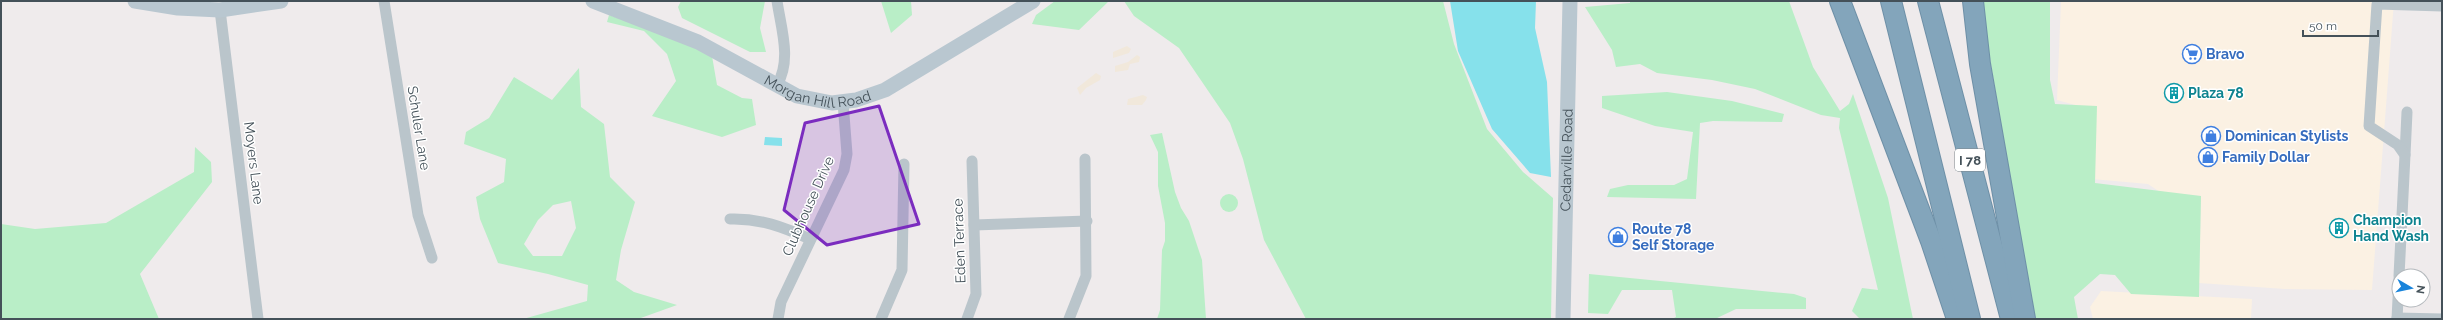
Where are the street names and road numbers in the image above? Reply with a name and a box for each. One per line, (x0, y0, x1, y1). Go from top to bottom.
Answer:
street label: Morgan Hill Road (762, 72, 873, 111)
street label: Schuler Lane (404, 85, 434, 171)
street label: Cedarville Road (1557, 109, 1576, 212)
street label: Moyers Lane (241, 121, 267, 205)
road number: I 78 (1955, 149, 1985, 171)
street label: Clubhouse Drive (779, 154, 837, 258)
street label: Eden Terrace (950, 198, 968, 284)

